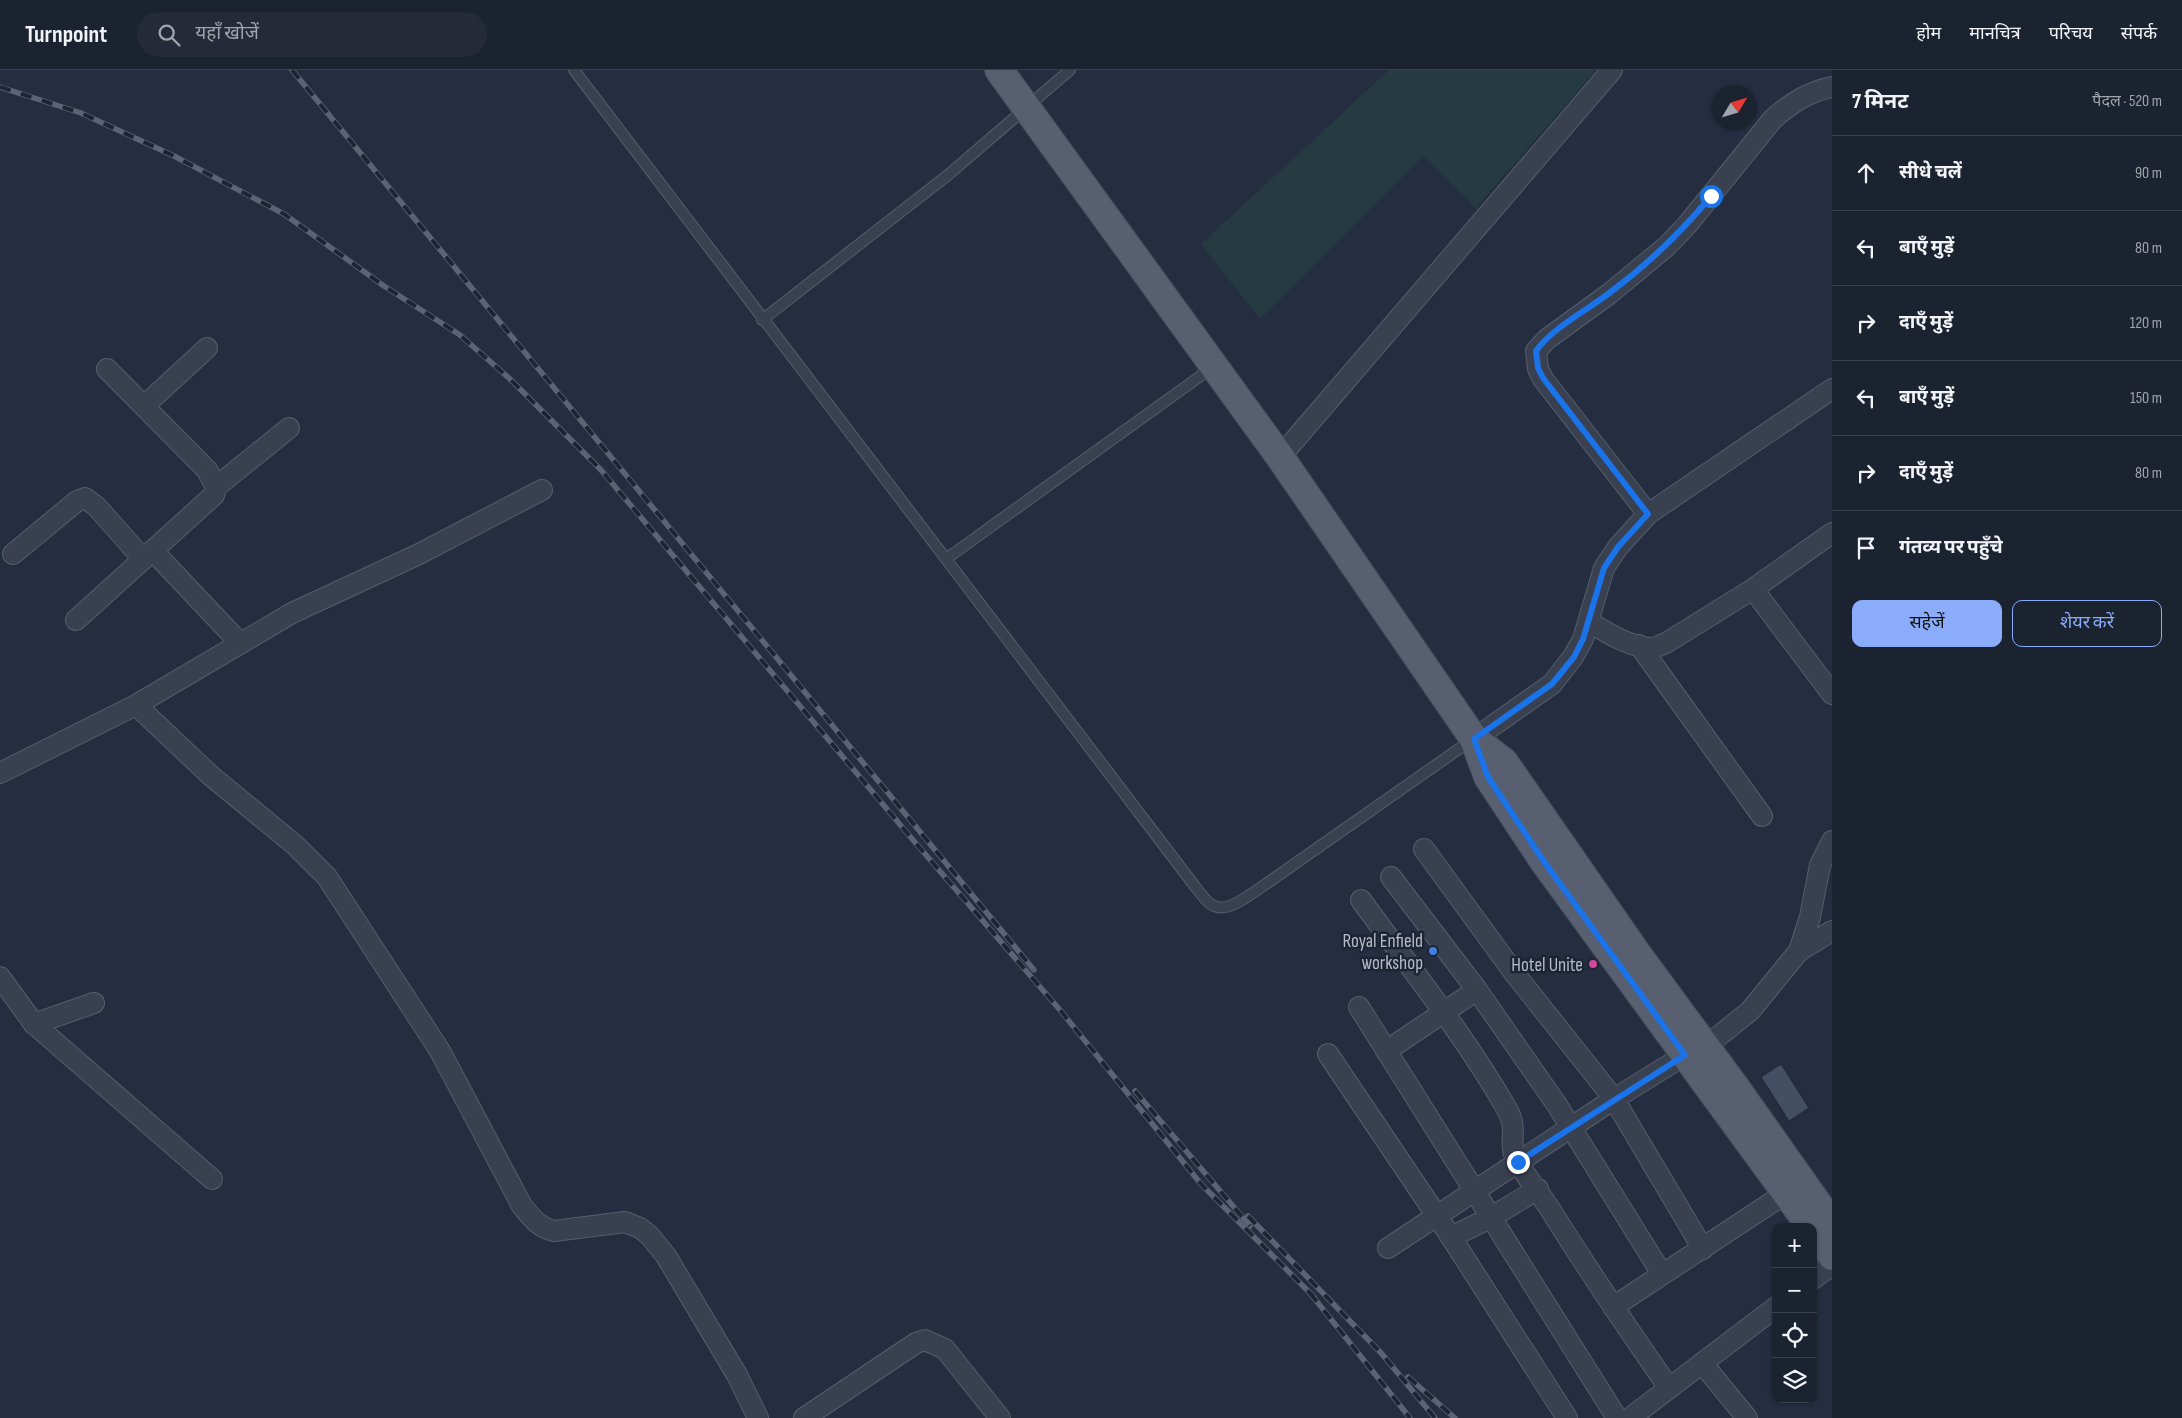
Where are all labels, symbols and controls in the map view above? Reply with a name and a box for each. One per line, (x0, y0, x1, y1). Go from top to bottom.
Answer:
search box (137, 12, 487, 57)
text: Turnpoint (25, 20, 107, 49)
icon: search (155, 21, 183, 49)
text: यहाँ खोजें (195, 22, 259, 45)
text: होम (1916, 23, 1941, 44)
text: मानचित्र (1969, 23, 2021, 44)
text: परिचय (2049, 23, 2093, 44)
text: संपर्क (2121, 23, 2157, 44)
north arrow (1712, 85, 1757, 130)
text: 7 मिनट (1852, 89, 1909, 114)
text: पैदल · 520 m (2092, 92, 2162, 111)
icon: ahead (1852, 159, 1880, 187)
text: सीधे चलें (1899, 161, 1962, 184)
text: 90 m (2135, 164, 2162, 183)
route start (1700, 185, 1723, 208)
icon: left (1852, 234, 1880, 262)
text: बाएँ मुड़ें (1899, 236, 1954, 259)
text: 80 m (2135, 239, 2162, 258)
icon: right (1852, 309, 1880, 337)
text: दाएँ मुड़ें (1899, 311, 1953, 334)
text: 120 m (2130, 314, 2162, 333)
icon: left (1852, 384, 1880, 412)
text: बाएँ मुड़ें (1899, 386, 1954, 409)
text: 150 m (2130, 389, 2162, 408)
icon: right (1852, 459, 1880, 487)
text: दाएँ मुड़ें (1899, 461, 1953, 484)
text: 80 m (2135, 464, 2162, 483)
icon: arrive (1852, 534, 1880, 562)
text: गंतव्य पर पहुँचे (1899, 536, 2003, 559)
button: सहेजें (1852, 600, 2002, 647)
button: शेयर करें (2012, 600, 2162, 647)
place label: Royal Enfield workshop (1342, 930, 1423, 975)
marker: Royal Enfield workshop (1427, 945, 1439, 957)
place label: Hotel Unite (1511, 954, 1583, 977)
marker: Hotel Unite (1587, 958, 1599, 970)
route end (1507, 1151, 1530, 1174)
map controls (1772, 1223, 1817, 1403)
button: + (1772, 1223, 1817, 1268)
button: − (1772, 1268, 1817, 1313)
button: locate (1772, 1313, 1817, 1358)
button: layers (1772, 1358, 1817, 1403)

